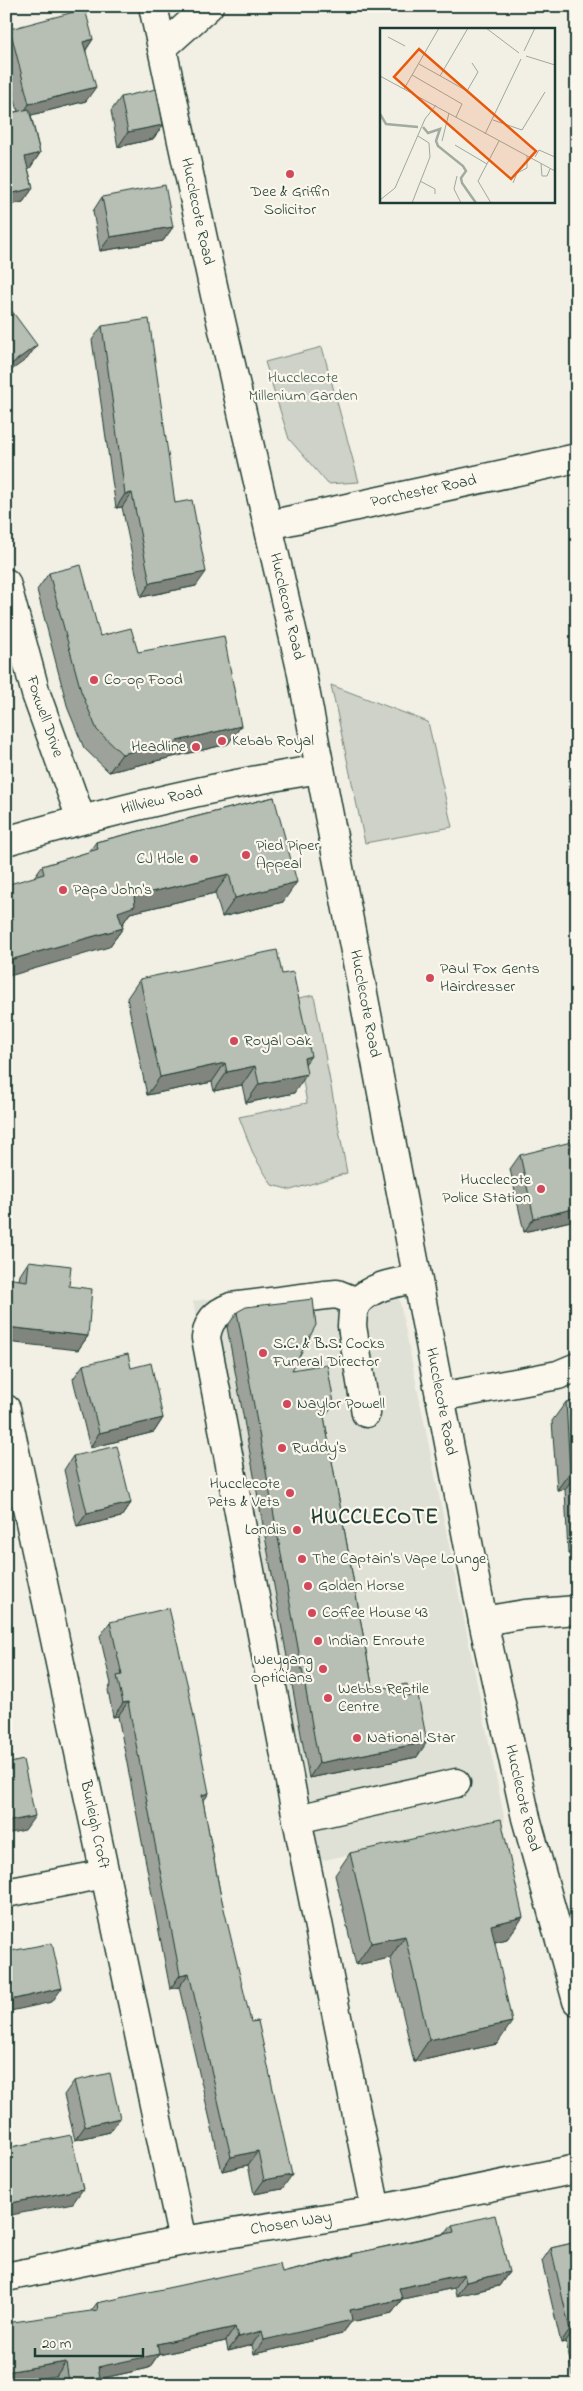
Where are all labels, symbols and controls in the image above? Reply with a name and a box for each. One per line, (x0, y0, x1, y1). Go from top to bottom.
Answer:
inset map (380, 28, 556, 202)
street label: Hucclecote Road (174, 155, 220, 267)
marker: Dee & Griffin Solicitor (284, 168, 296, 180)
place label: Dee & Griffin Solicitor (249, 180, 330, 222)
park label: Hucclecote Millenium Garden (248, 366, 358, 408)
street label: Porchester Road (368, 468, 479, 515)
street label: Hucclecote Road (263, 550, 311, 662)
place label: Co-op Food (104, 668, 183, 692)
street label: Foxwell Drive (19, 672, 70, 761)
marker: Co-op Food (88, 674, 100, 686)
place label: Kebab Royal (232, 729, 314, 753)
place label: Headline (131, 735, 187, 759)
marker: Kebab Royal (216, 735, 228, 747)
marker: Headline (190, 741, 202, 753)
street label: Hillview Road (118, 779, 205, 822)
place label: Pied Piper Appeal (256, 834, 319, 876)
place label: CJ Hole (136, 847, 185, 871)
marker: Pied Piper Appeal (240, 849, 252, 861)
marker: CJ Hole (188, 853, 200, 865)
place label: Papa John's (73, 878, 152, 902)
marker: Papa John's (57, 884, 69, 896)
street label: Hucclecote Road (343, 948, 387, 1060)
place label: Paul Fox Gents Hairdresser (440, 957, 540, 999)
marker: Paul Fox Gents Hairdresser (424, 972, 436, 984)
place label: Royal Oak (244, 1029, 313, 1053)
marker: Royal Oak (228, 1035, 240, 1047)
place label: Hucclecote Police Station (442, 1168, 532, 1210)
marker: Hucclecote Police Station (535, 1183, 547, 1195)
place label: S.C. & B.S. Cocks Funeral Director (272, 1332, 385, 1374)
street label: Hucclecote Road (419, 1345, 463, 1457)
marker: S.C. & B.S. Cocks Funeral Director (257, 1347, 269, 1359)
place label: Naylor Powell (297, 1392, 385, 1416)
marker: Naylor Powell (281, 1398, 293, 1410)
place label: Ruddy's (292, 1436, 347, 1460)
marker: Ruddy's (276, 1442, 288, 1454)
place label: Hucclecote Pets & Vets (207, 1472, 281, 1514)
marker: Hucclecote Pets & Vets (284, 1487, 296, 1499)
district label: HUCCLECOTE (311, 1503, 439, 1533)
place label: Londis (245, 1518, 287, 1542)
marker: Londis (291, 1524, 303, 1536)
place label: The Captain's Vape Lounge (312, 1547, 487, 1571)
marker: The Captain's Vape Lounge (296, 1553, 308, 1565)
place label: Golden Horse (318, 1574, 405, 1598)
marker: Golden Horse (302, 1580, 314, 1592)
place label: Coffee House 43 (322, 1601, 428, 1625)
marker: Coffee House 43 (306, 1607, 318, 1619)
place label: Indian Enroute (328, 1629, 425, 1653)
marker: Indian Enroute (312, 1635, 324, 1647)
place label: Weygang Opticians (251, 1648, 313, 1690)
marker: Weygang Opticians (317, 1663, 329, 1675)
place label: Webbs Reptile Centre (338, 1677, 430, 1719)
marker: Webbs Reptile Centre (322, 1692, 334, 1704)
place label: National Star (367, 1726, 456, 1750)
marker: National Star (351, 1732, 363, 1744)
street label: Hucclecote Road (498, 1742, 547, 1854)
street label: Burleigh Croft (73, 1777, 116, 1872)
street label: Chosen Way (249, 2205, 333, 2242)
scale bar (35, 2326, 142, 2358)
text: 20 m (42, 2333, 72, 2355)

